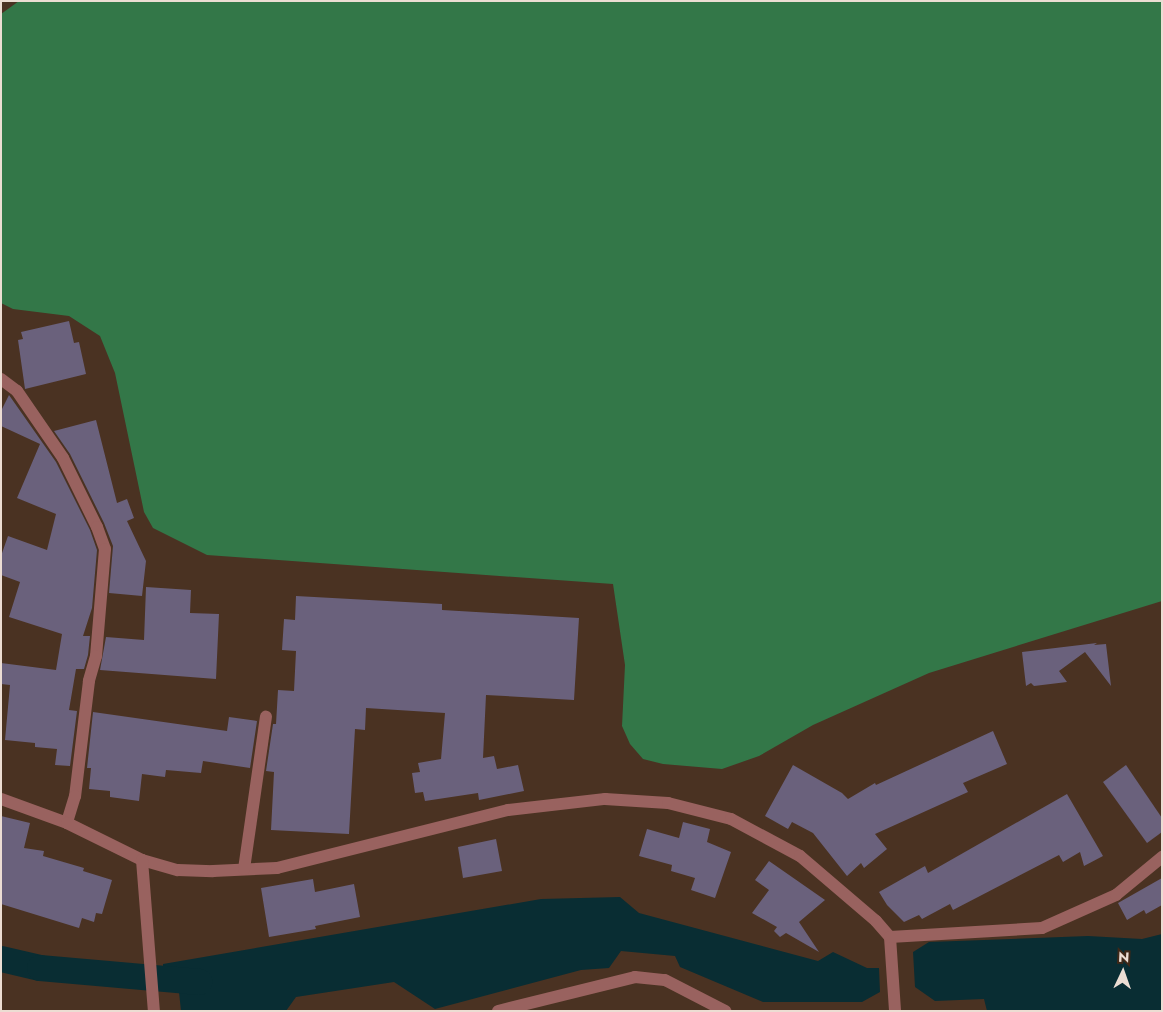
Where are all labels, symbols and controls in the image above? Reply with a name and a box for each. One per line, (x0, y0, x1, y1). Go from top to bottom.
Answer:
north arrow (1098, 947, 1148, 997)
text: N (1118, 947, 1130, 967)

